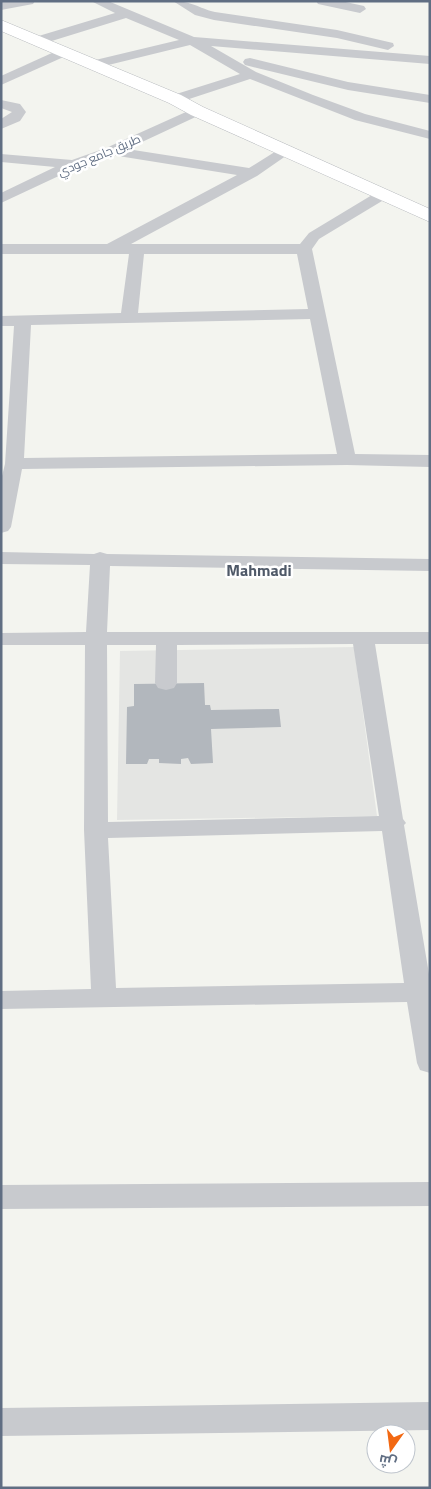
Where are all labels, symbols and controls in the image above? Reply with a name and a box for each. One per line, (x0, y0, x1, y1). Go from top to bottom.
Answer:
street label: طريق جامع جودي (55, 129, 144, 182)
district label: Mahmadi (226, 558, 292, 582)
north arrow (366, 1424, 416, 1474)
text: ش (376, 1450, 399, 1474)

